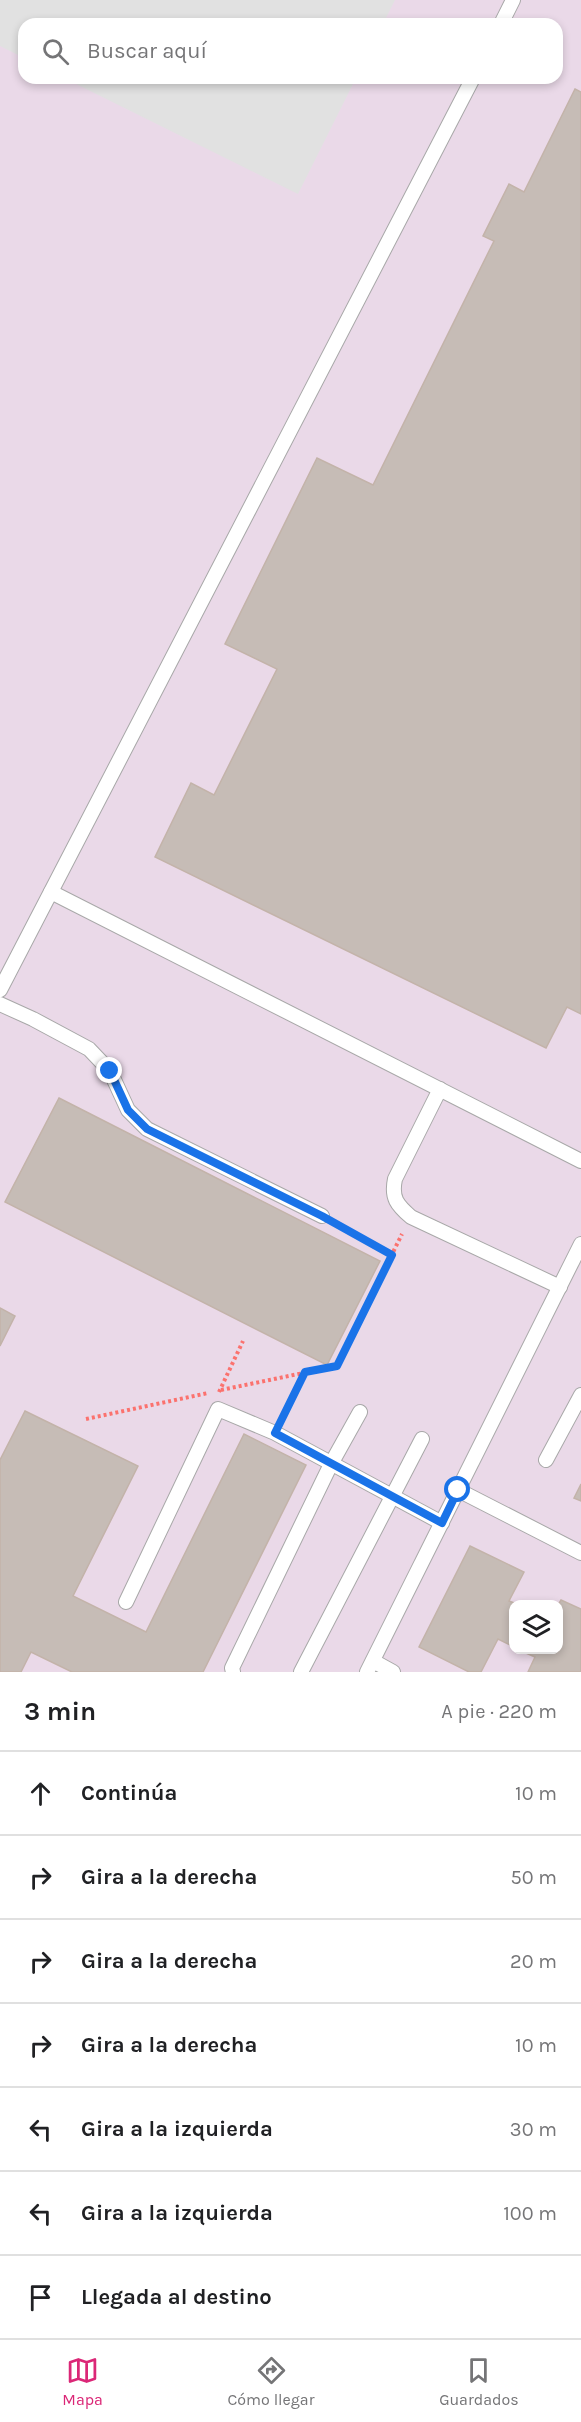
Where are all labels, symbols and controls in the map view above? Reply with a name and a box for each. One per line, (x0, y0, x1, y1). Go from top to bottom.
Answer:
search box (18, 18, 563, 84)
icon: search (39, 35, 72, 68)
text: Buscar aquí (87, 38, 207, 64)
route end (96, 1057, 122, 1083)
route start (444, 1476, 470, 1502)
map controls (509, 1600, 563, 1654)
button: layers (509, 1600, 563, 1654)
text: 3 min (24, 1696, 96, 1727)
text: A pie · 220 m (441, 1700, 557, 1723)
icon: ahead (24, 1777, 57, 1810)
text: Continúa (81, 1780, 177, 1806)
text: 10 m (515, 1782, 557, 1805)
icon: right (24, 1861, 57, 1894)
text: Gira a la derecha (81, 1864, 257, 1890)
text: 50 m (510, 1866, 557, 1889)
icon: right (24, 1945, 57, 1978)
text: Gira a la derecha (81, 1948, 257, 1974)
text: 20 m (510, 1950, 557, 1973)
icon: right (24, 2029, 57, 2062)
text: Gira a la derecha (81, 2032, 257, 2058)
text: 10 m (515, 2034, 557, 2057)
icon: left (24, 2113, 57, 2146)
text: Gira a la izquierda (81, 2116, 273, 2142)
text: 30 m (510, 2118, 557, 2141)
icon: left (24, 2197, 57, 2230)
text: Gira a la izquierda (81, 2200, 273, 2226)
text: 100 m (503, 2202, 557, 2225)
icon: arrive (24, 2281, 57, 2314)
text: Llegada al destino (81, 2284, 272, 2310)
tab: Mapa (62, 2354, 103, 2409)
tab: Cómo llegar (228, 2354, 314, 2409)
tab: Guardados (439, 2354, 519, 2409)

